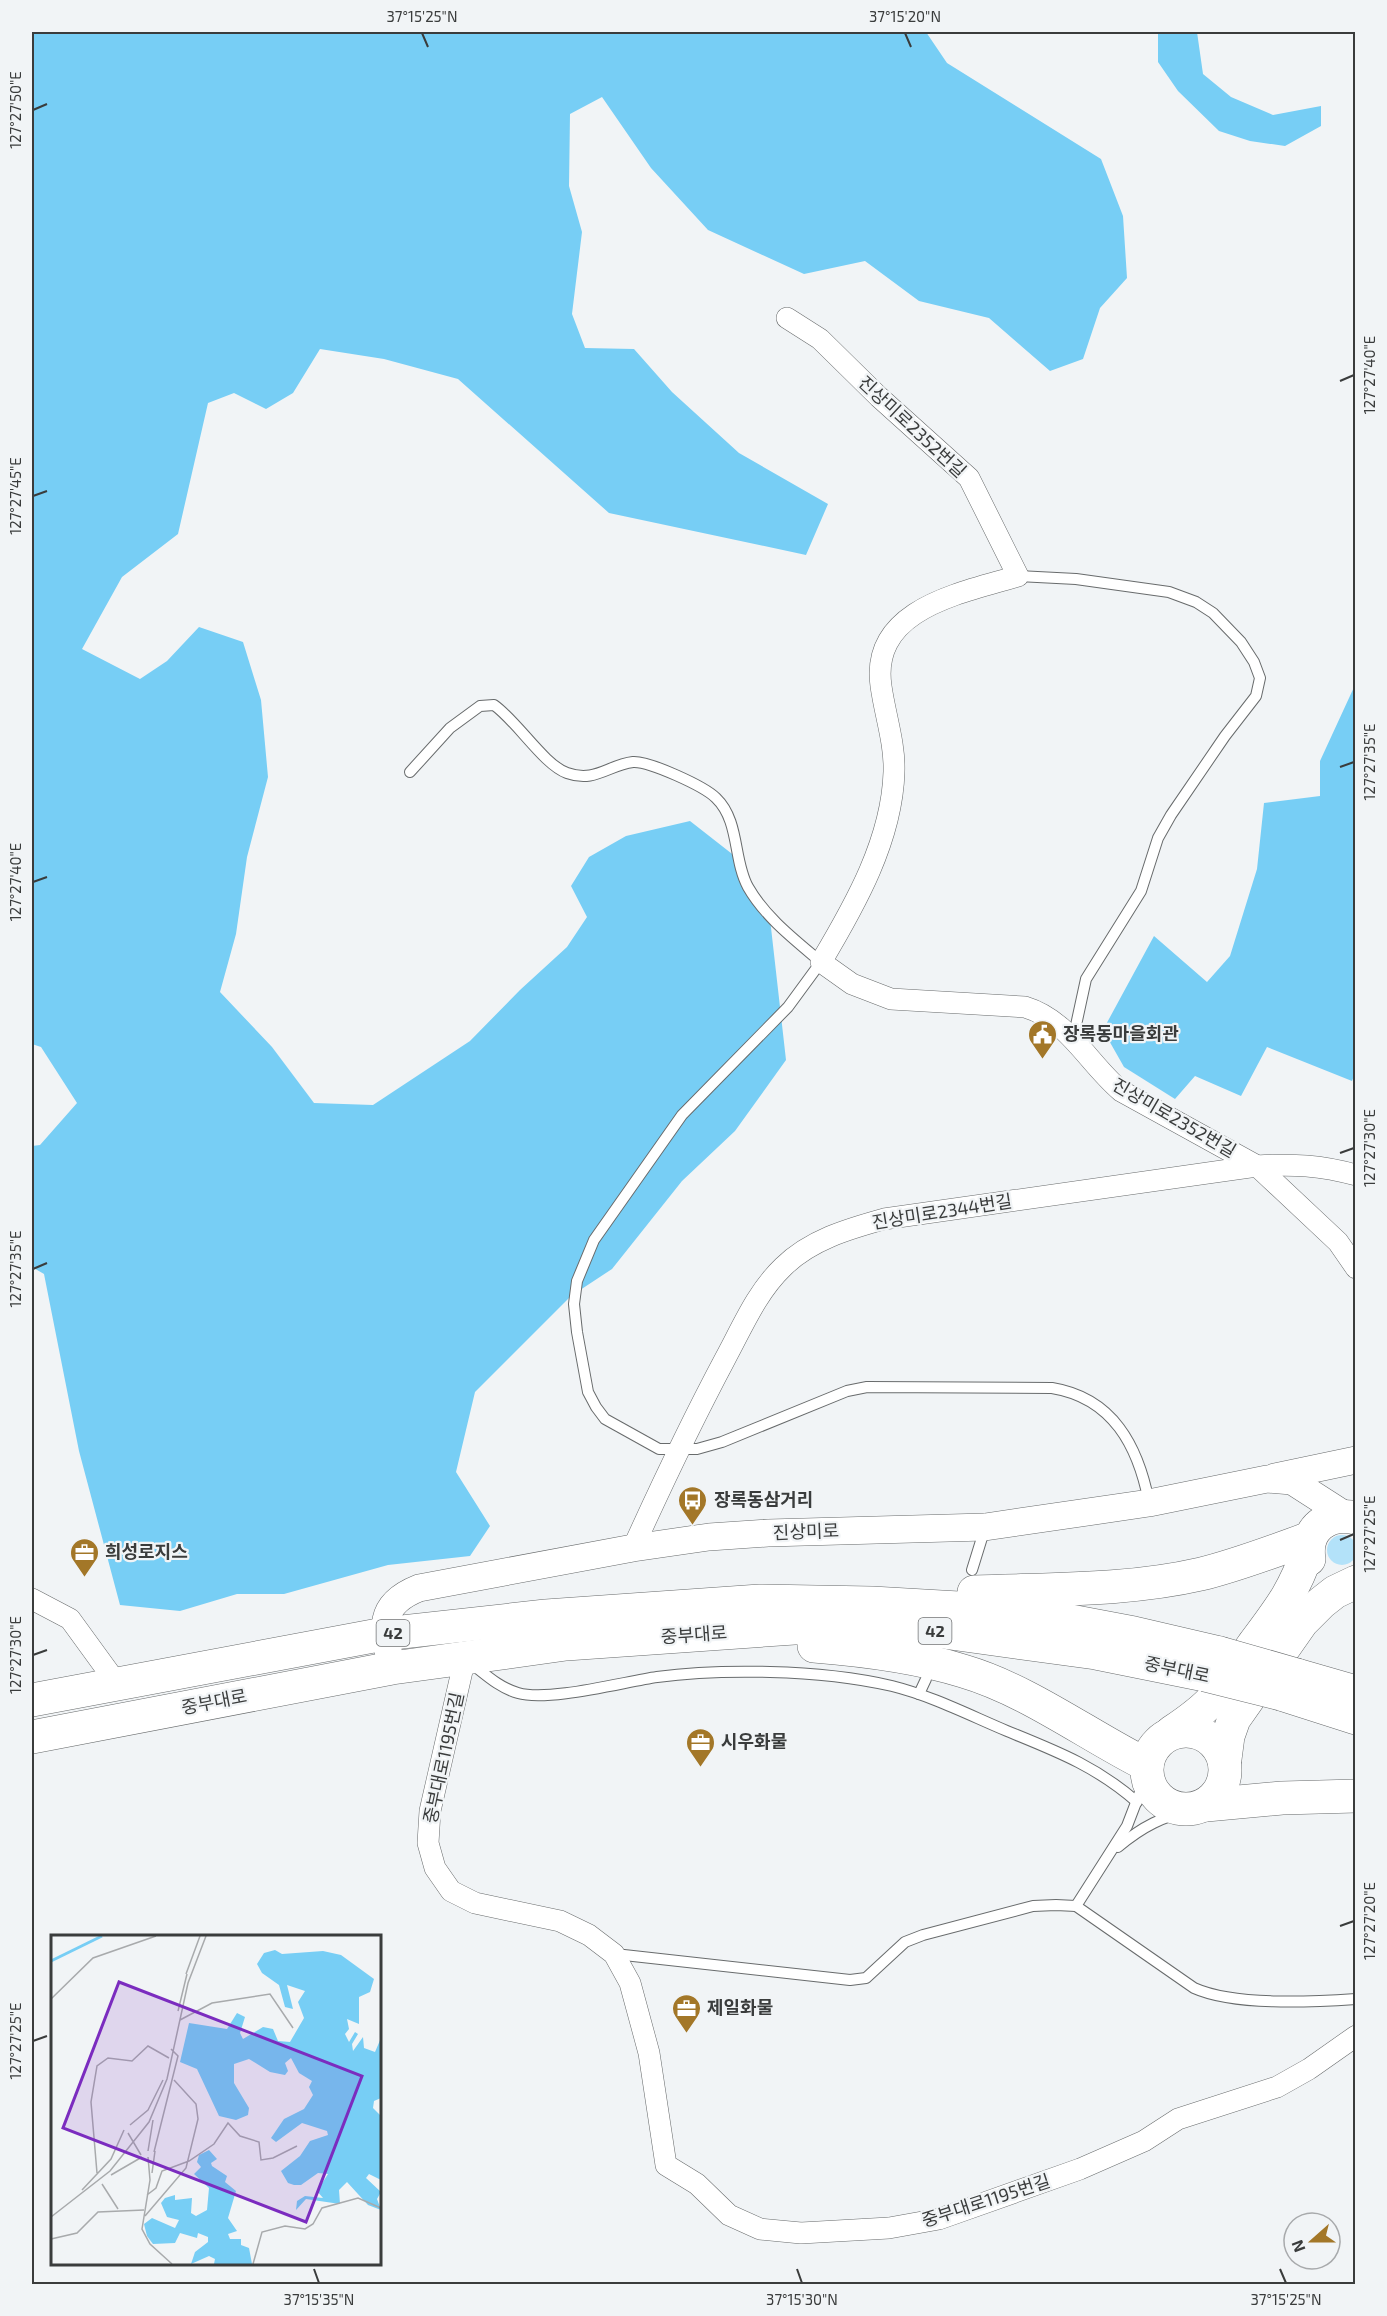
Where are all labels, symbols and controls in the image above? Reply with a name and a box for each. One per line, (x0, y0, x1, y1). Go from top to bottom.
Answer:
text: 37°15'25"N (387, 7, 457, 25)
text: 37°15'20"N (869, 7, 941, 25)
text: 127°27'50"E (6, 71, 24, 149)
text: 127°27'40"E (1360, 336, 1378, 414)
street label: 진상미로2352번길 (854, 371, 971, 482)
text: 127°27'45"E (6, 457, 24, 535)
text: 127°27'35"E (1360, 724, 1378, 800)
text: 127°27'40"E (6, 843, 24, 921)
public building icon: 장록동마을회관 (1026, 1018, 1058, 1060)
place label: 장록동마을회관 (1063, 1022, 1179, 1044)
street label: 진상미로2352번길 (1109, 1073, 1240, 1161)
text: 127°27'30"E (1360, 1109, 1378, 1187)
street label: 진상미로2344번길 (870, 1189, 1014, 1233)
text: 127°27'35"E (6, 1231, 24, 1307)
bus stop icon: 장록동삼거리 (677, 1484, 709, 1526)
place label: 장록동삼거리 (714, 1488, 813, 1510)
text: 127°27'25"E (1360, 1496, 1378, 1572)
street label: 진상미로 (772, 1519, 839, 1543)
office icon: 희성로지스 (68, 1536, 100, 1578)
place label: 희성로지스 (105, 1540, 188, 1562)
text: 127°27'30"E (6, 1616, 24, 1694)
road number: 42 (918, 1618, 952, 1644)
road number: 42 (376, 1620, 410, 1646)
street label: 중부대로 (660, 1621, 728, 1647)
street label: 중부대로 (1143, 1651, 1212, 1687)
street label: 중부대로 (179, 1684, 248, 1718)
street label: 중부대로1195번길 (418, 1690, 468, 1825)
office icon: 시우화물 (684, 1726, 716, 1768)
place label: 시우화물 (721, 1730, 787, 1752)
text: 127°27'20"E (1360, 1882, 1378, 1960)
inset map (51, 1935, 381, 2265)
office icon: 제일화물 (670, 1992, 702, 2034)
place label: 제일화물 (707, 1996, 773, 2018)
text: 127°27'25"E (6, 2003, 24, 2079)
street label: 중부대로1195번길 (919, 2169, 1053, 2231)
north arrow (1282, 2211, 1342, 2271)
text: N (1287, 2238, 1308, 2255)
text: 37°15'35"N (284, 2290, 354, 2308)
text: 37°15'30"N (766, 2290, 838, 2308)
text: 37°15'25"N (1251, 2290, 1321, 2308)

